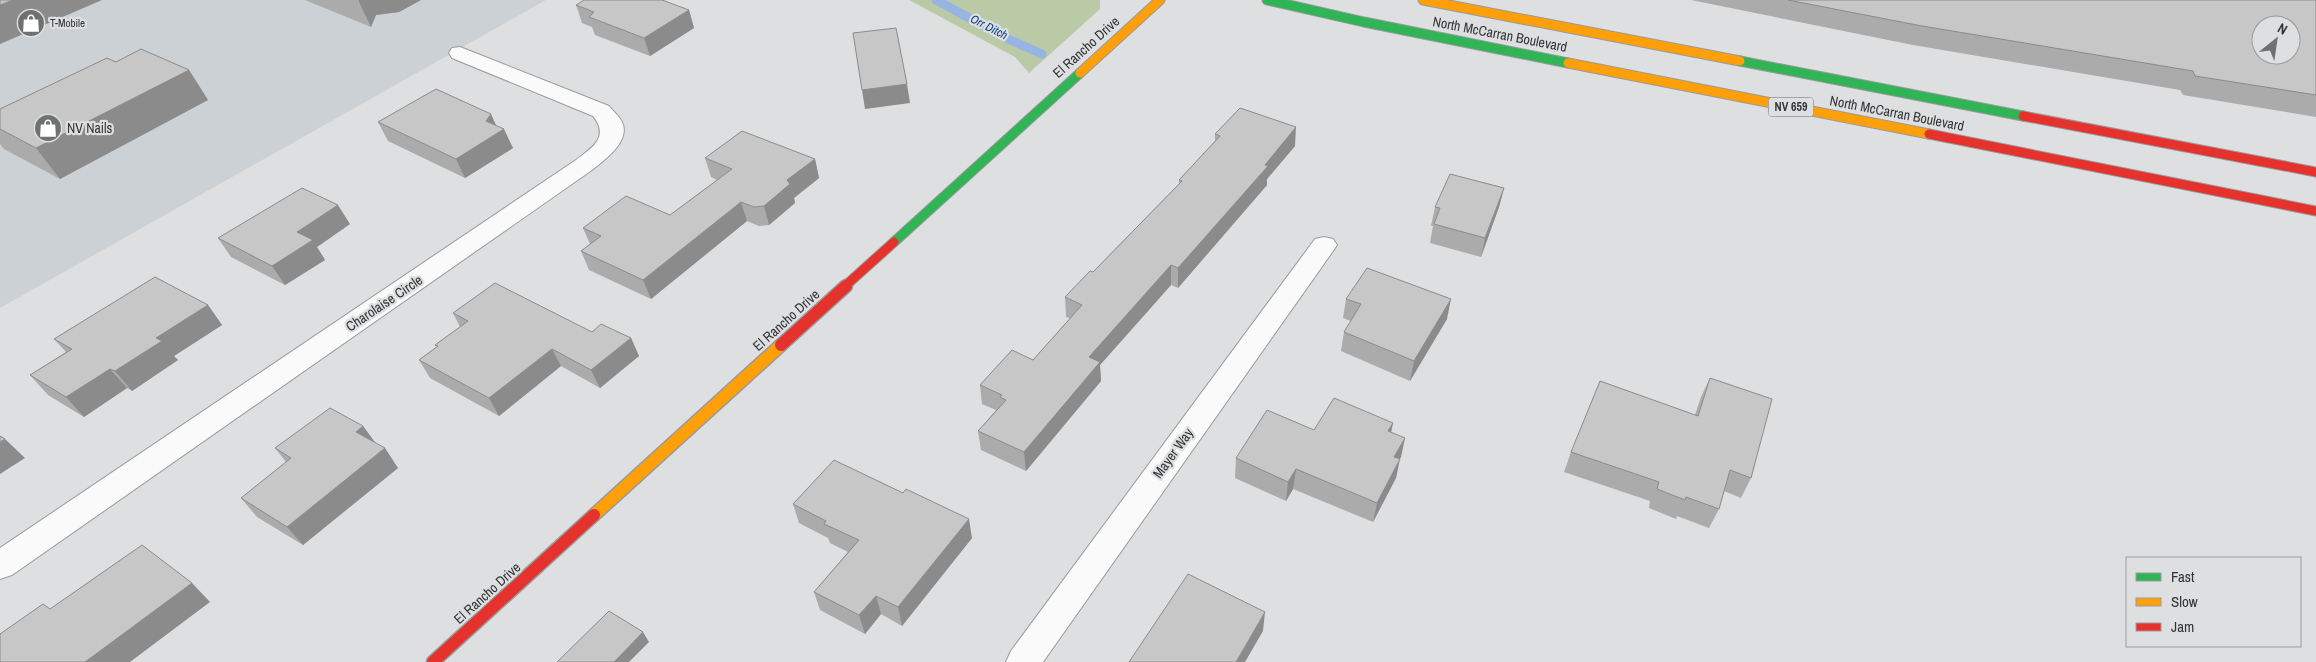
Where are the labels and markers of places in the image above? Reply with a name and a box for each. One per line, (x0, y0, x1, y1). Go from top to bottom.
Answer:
shop icon: T-Mobile (16, 8, 46, 38)
place label: T-Mobile (50, 16, 85, 30)
shop icon: NV Nails (33, 113, 63, 143)
place label: NV Nails (67, 119, 113, 137)

